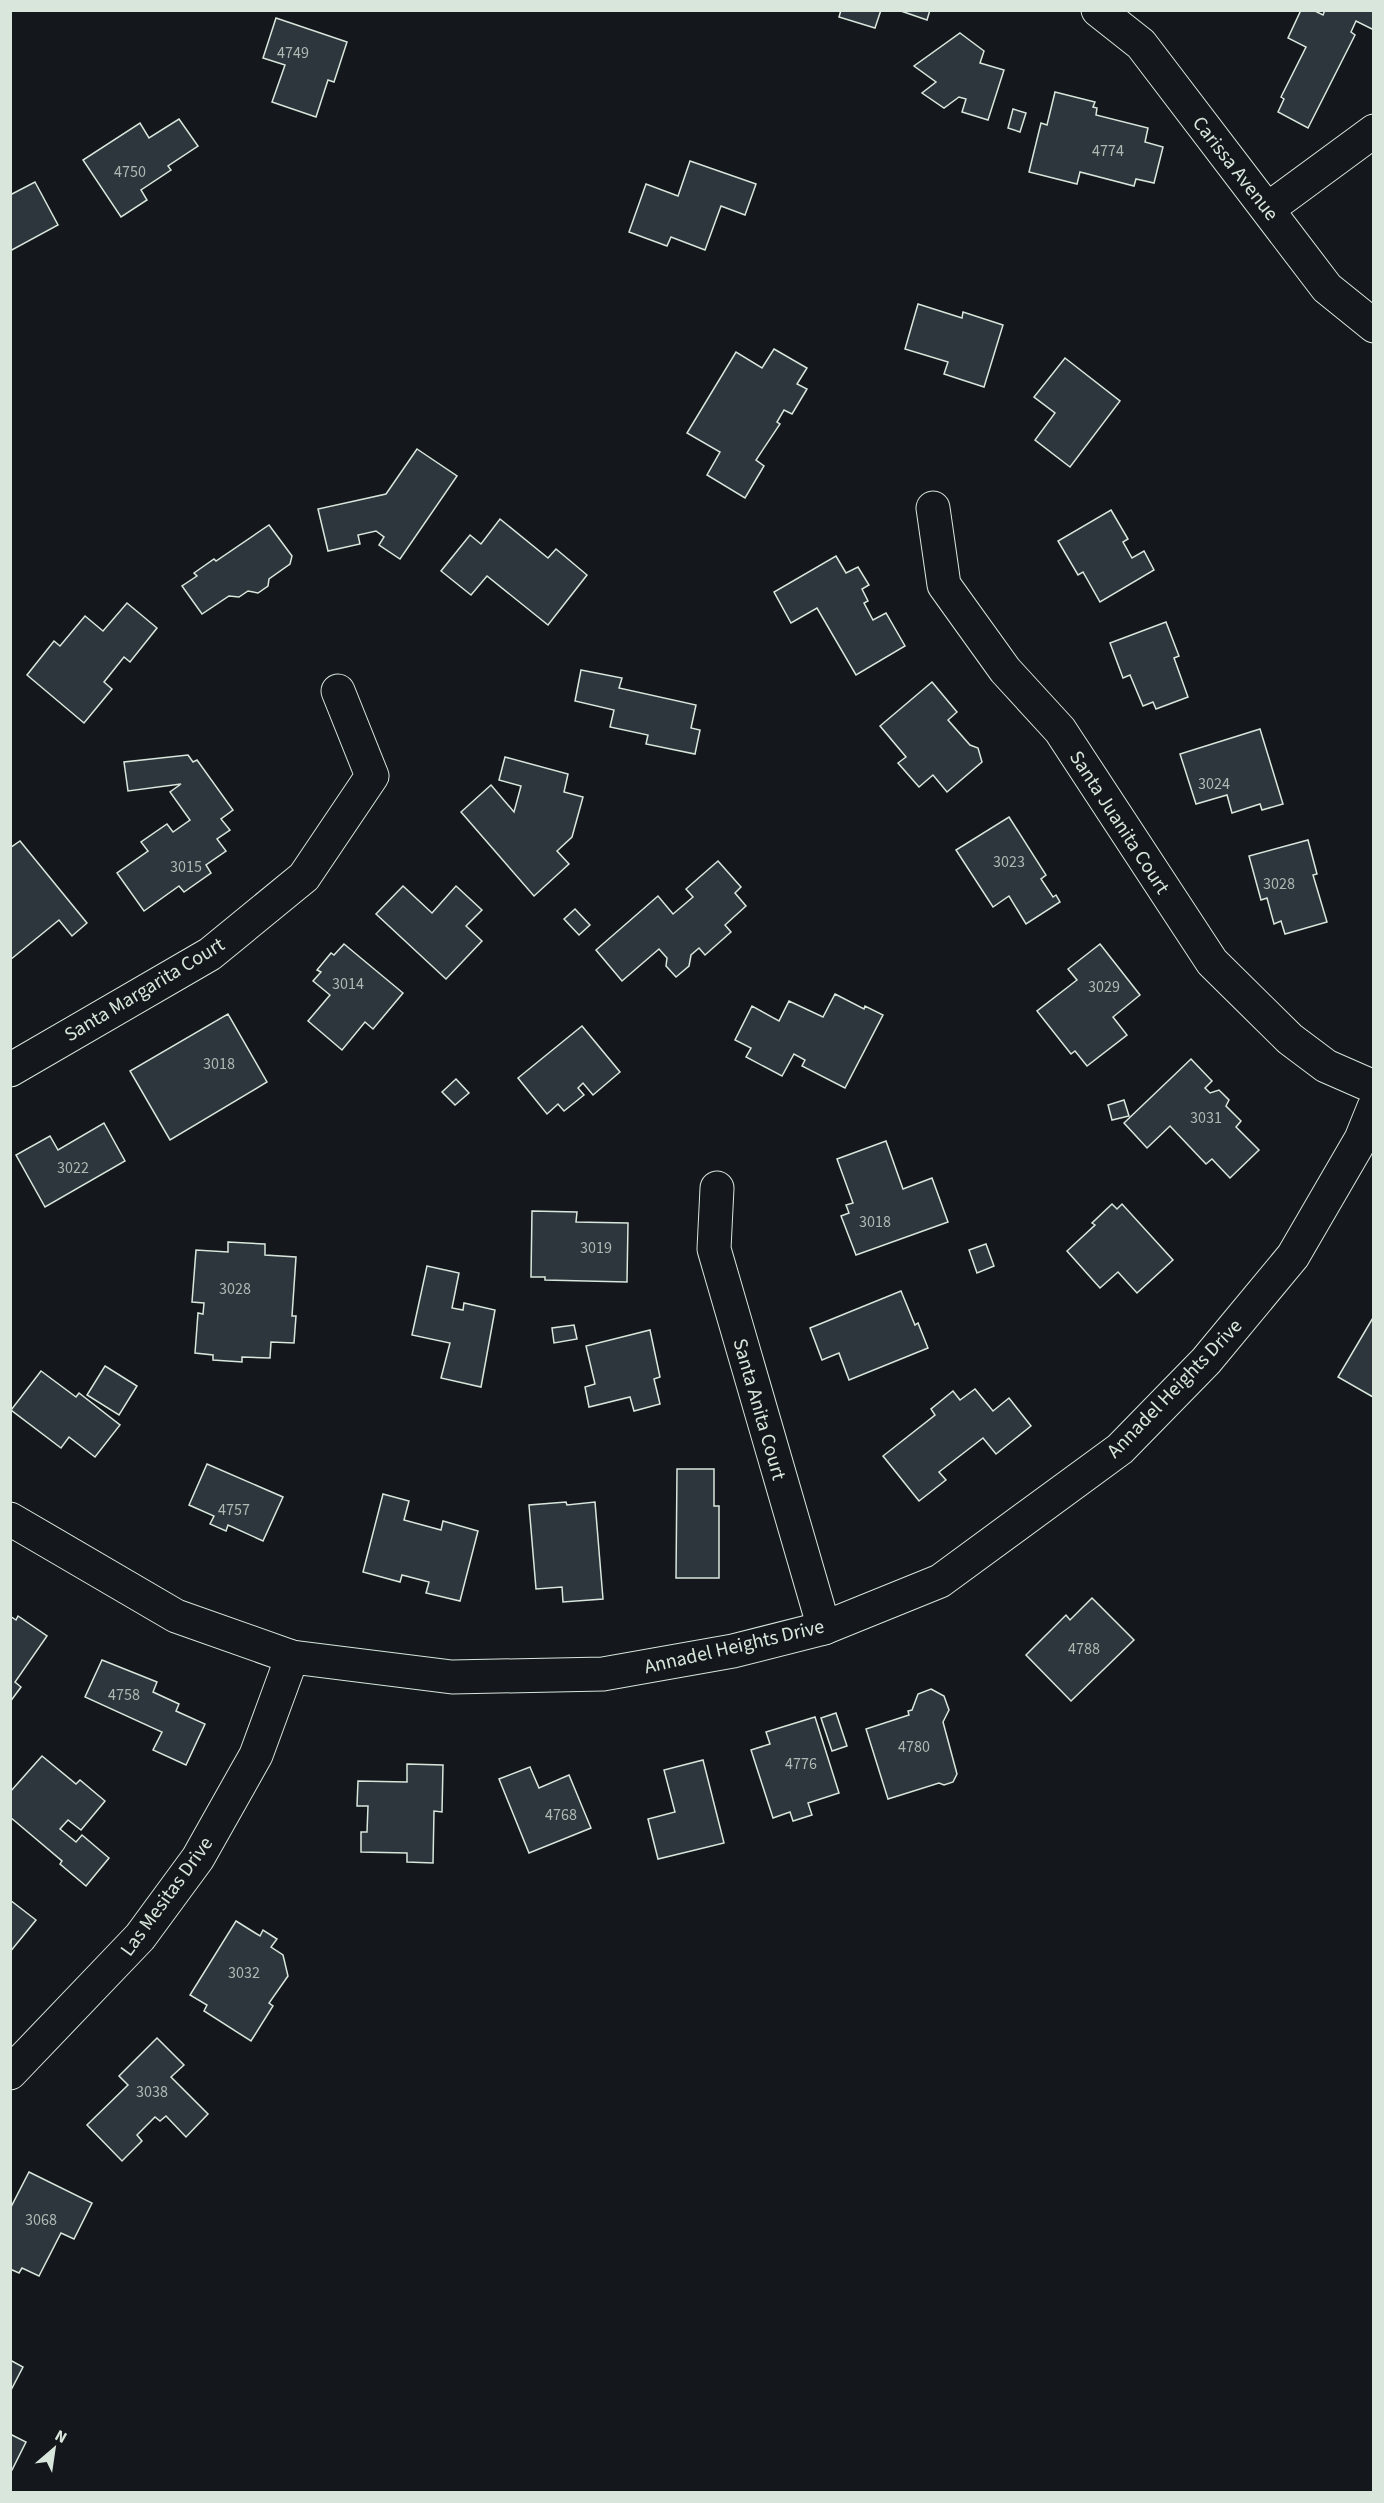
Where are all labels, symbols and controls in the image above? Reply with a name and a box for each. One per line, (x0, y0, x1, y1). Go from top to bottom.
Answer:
house number: 4749 (277, 42, 309, 64)
street label: Carissa Avenue (1185, 110, 1285, 227)
house number: 4774 (1092, 140, 1124, 162)
house number: 4750 (114, 161, 146, 183)
street label: Santa Juanita Court (1062, 745, 1176, 900)
house number: 3024 (1198, 773, 1230, 795)
house number: 3023 (993, 851, 1025, 873)
house number: 3015 (170, 856, 202, 878)
house number: 3028 (1263, 873, 1295, 895)
street label: Santa Margarita Court (59, 931, 230, 1049)
house number: 3014 (332, 973, 364, 995)
house number: 3029 (1088, 976, 1120, 998)
house number: 3018 (203, 1053, 235, 1075)
house number: 3031 (1190, 1107, 1222, 1129)
house number: 3022 (57, 1157, 89, 1179)
house number: 3018 (859, 1211, 891, 1233)
house number: 3019 (580, 1237, 612, 1259)
house number: 3028 (219, 1278, 251, 1300)
street label: Annadel Heights Drive (1101, 1313, 1249, 1465)
street label: Santa Anita Court (725, 1335, 793, 1484)
house number: 4757 (218, 1499, 250, 1521)
street label: Annadel Heights Drive (641, 1613, 827, 1681)
house number: 4788 (1068, 1638, 1100, 1660)
house number: 4758 (108, 1684, 140, 1706)
house number: 4780 (898, 1736, 930, 1758)
house number: 4776 (785, 1753, 817, 1775)
house number: 4768 (545, 1804, 577, 1826)
street label: Las Mesitas Drive (114, 1831, 220, 1962)
house number: 3032 (228, 1962, 260, 1984)
house number: 3038 (136, 2081, 168, 2103)
house number: 3068 (25, 2209, 57, 2231)
north arrow (24, 2419, 84, 2479)
text: N (51, 2425, 71, 2449)

